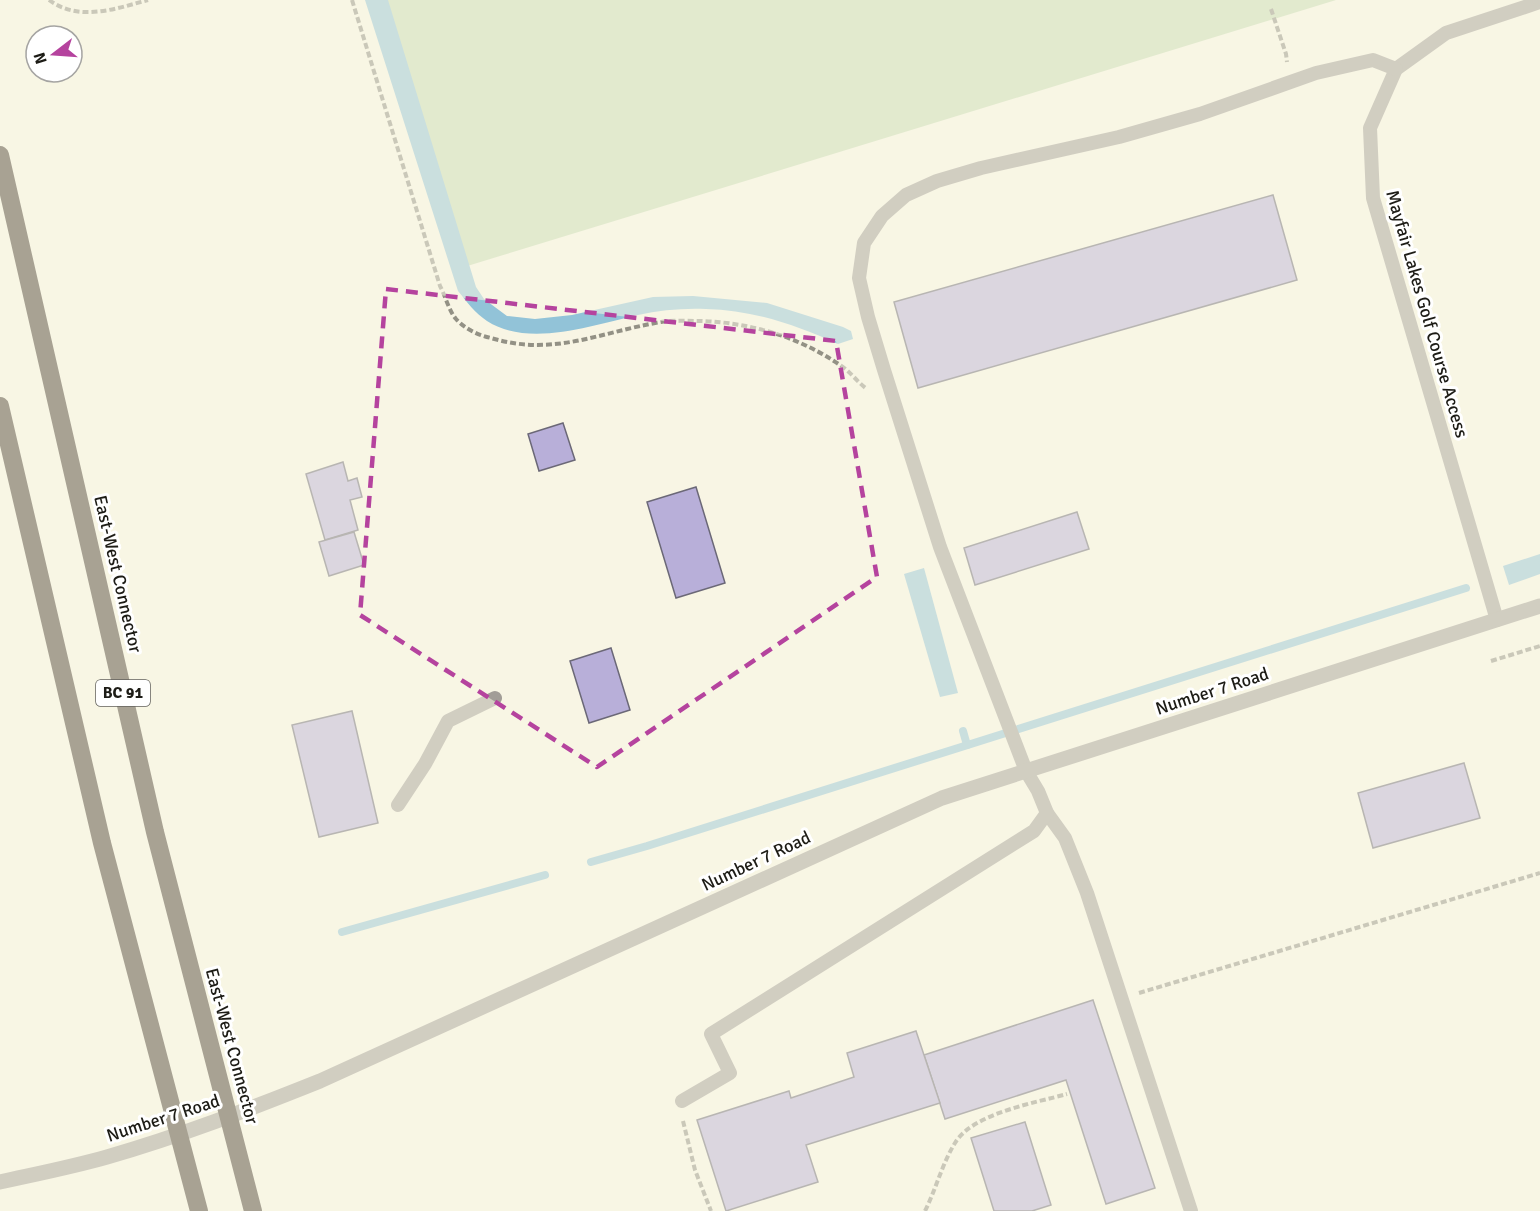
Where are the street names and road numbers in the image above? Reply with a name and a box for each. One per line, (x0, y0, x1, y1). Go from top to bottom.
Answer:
street label: Mayfair Lakes Golf Course Access (1381, 188, 1473, 440)
street label: East-West Connector (89, 493, 147, 655)
street label: Number 7 Road (1153, 662, 1271, 720)
road number: BC 91 (96, 680, 150, 706)
street label: Number 7 Road (698, 826, 814, 896)
street label: East-West Connector (201, 966, 264, 1127)
street label: Number 7 Road (104, 1089, 222, 1147)

